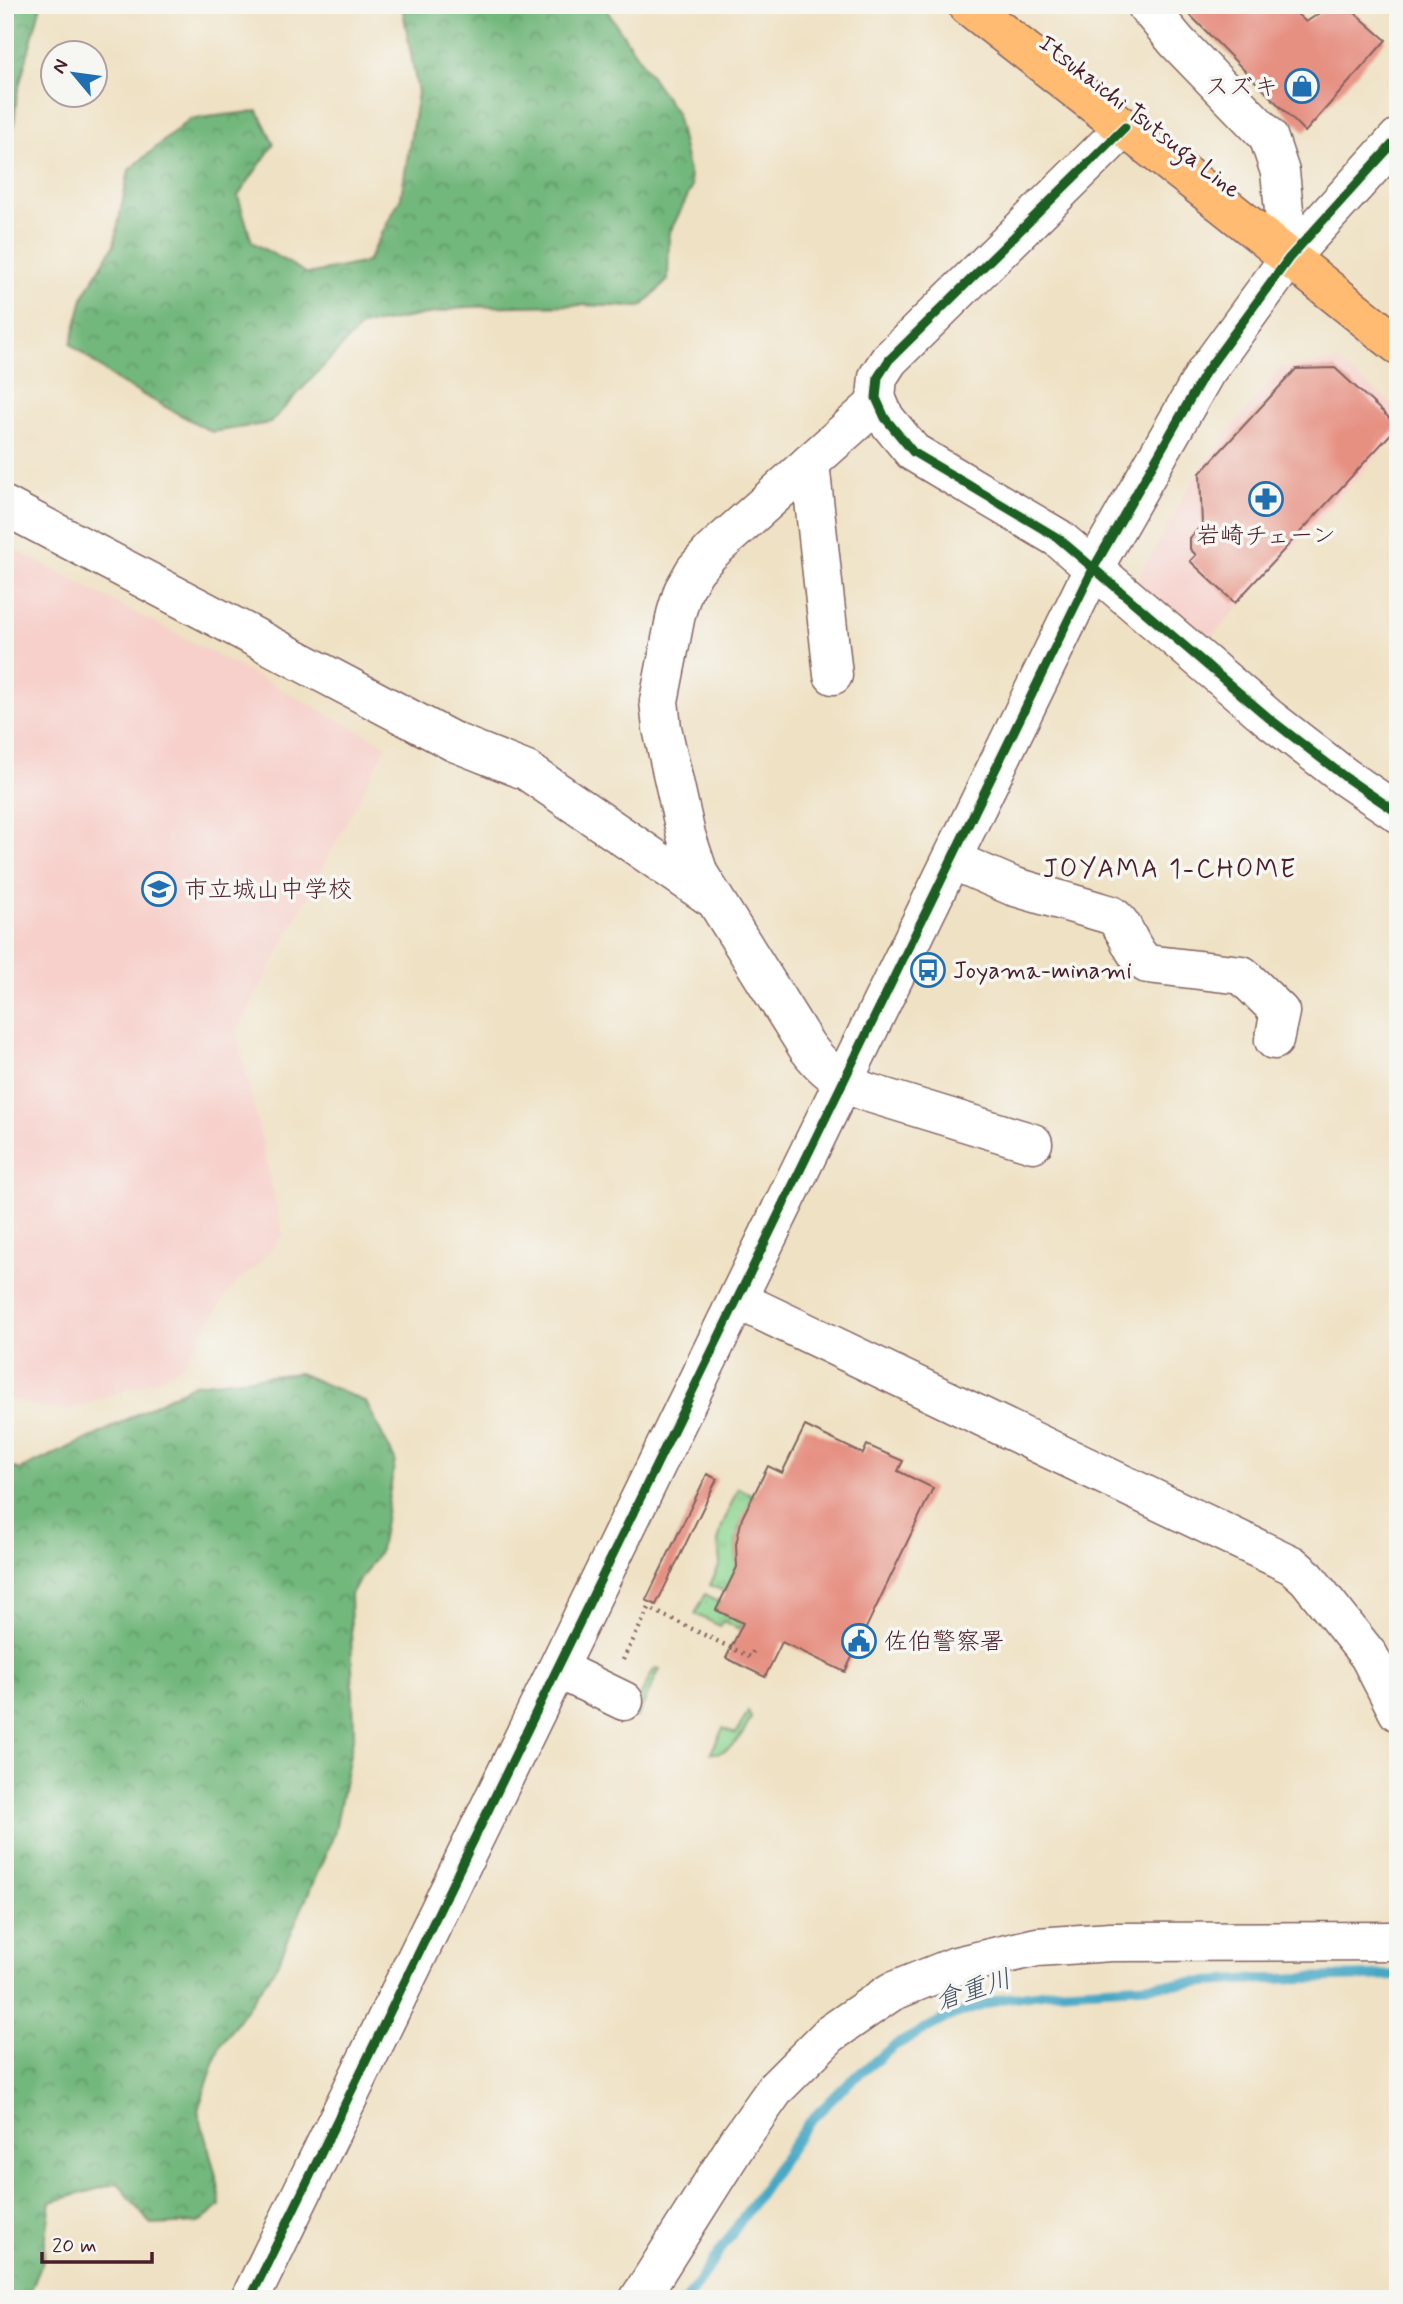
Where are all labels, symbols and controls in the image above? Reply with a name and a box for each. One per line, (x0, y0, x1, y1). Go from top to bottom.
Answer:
street label: Itsukaichi Tsutsuga Line (1030, 29, 1246, 208)
north arrow (38, 38, 108, 108)
text: N (46, 55, 74, 78)
shop icon: スズキ (1283, 67, 1321, 105)
place label: スズキ (1205, 72, 1278, 103)
pharmacy icon: 岩崎チェーン (1247, 480, 1285, 518)
place label: 岩崎チェーン (1196, 521, 1336, 552)
district label: JOYAMA 1-CHOME (1043, 853, 1297, 887)
school or university icon: 市立城山中学校 (140, 870, 178, 908)
place label: 市立城山中学校 (184, 875, 352, 906)
bus stop icon: Joyama-minami (909, 951, 947, 989)
place label: Joyama-minami (953, 956, 1132, 987)
public building icon: 佐伯警察署 (840, 1622, 878, 1660)
place label: 佐伯警察署 (884, 1627, 1004, 1658)
water label: 倉重川 (931, 1963, 1016, 2019)
scale bar (42, 2220, 152, 2264)
text: 20 m (52, 2232, 97, 2260)

